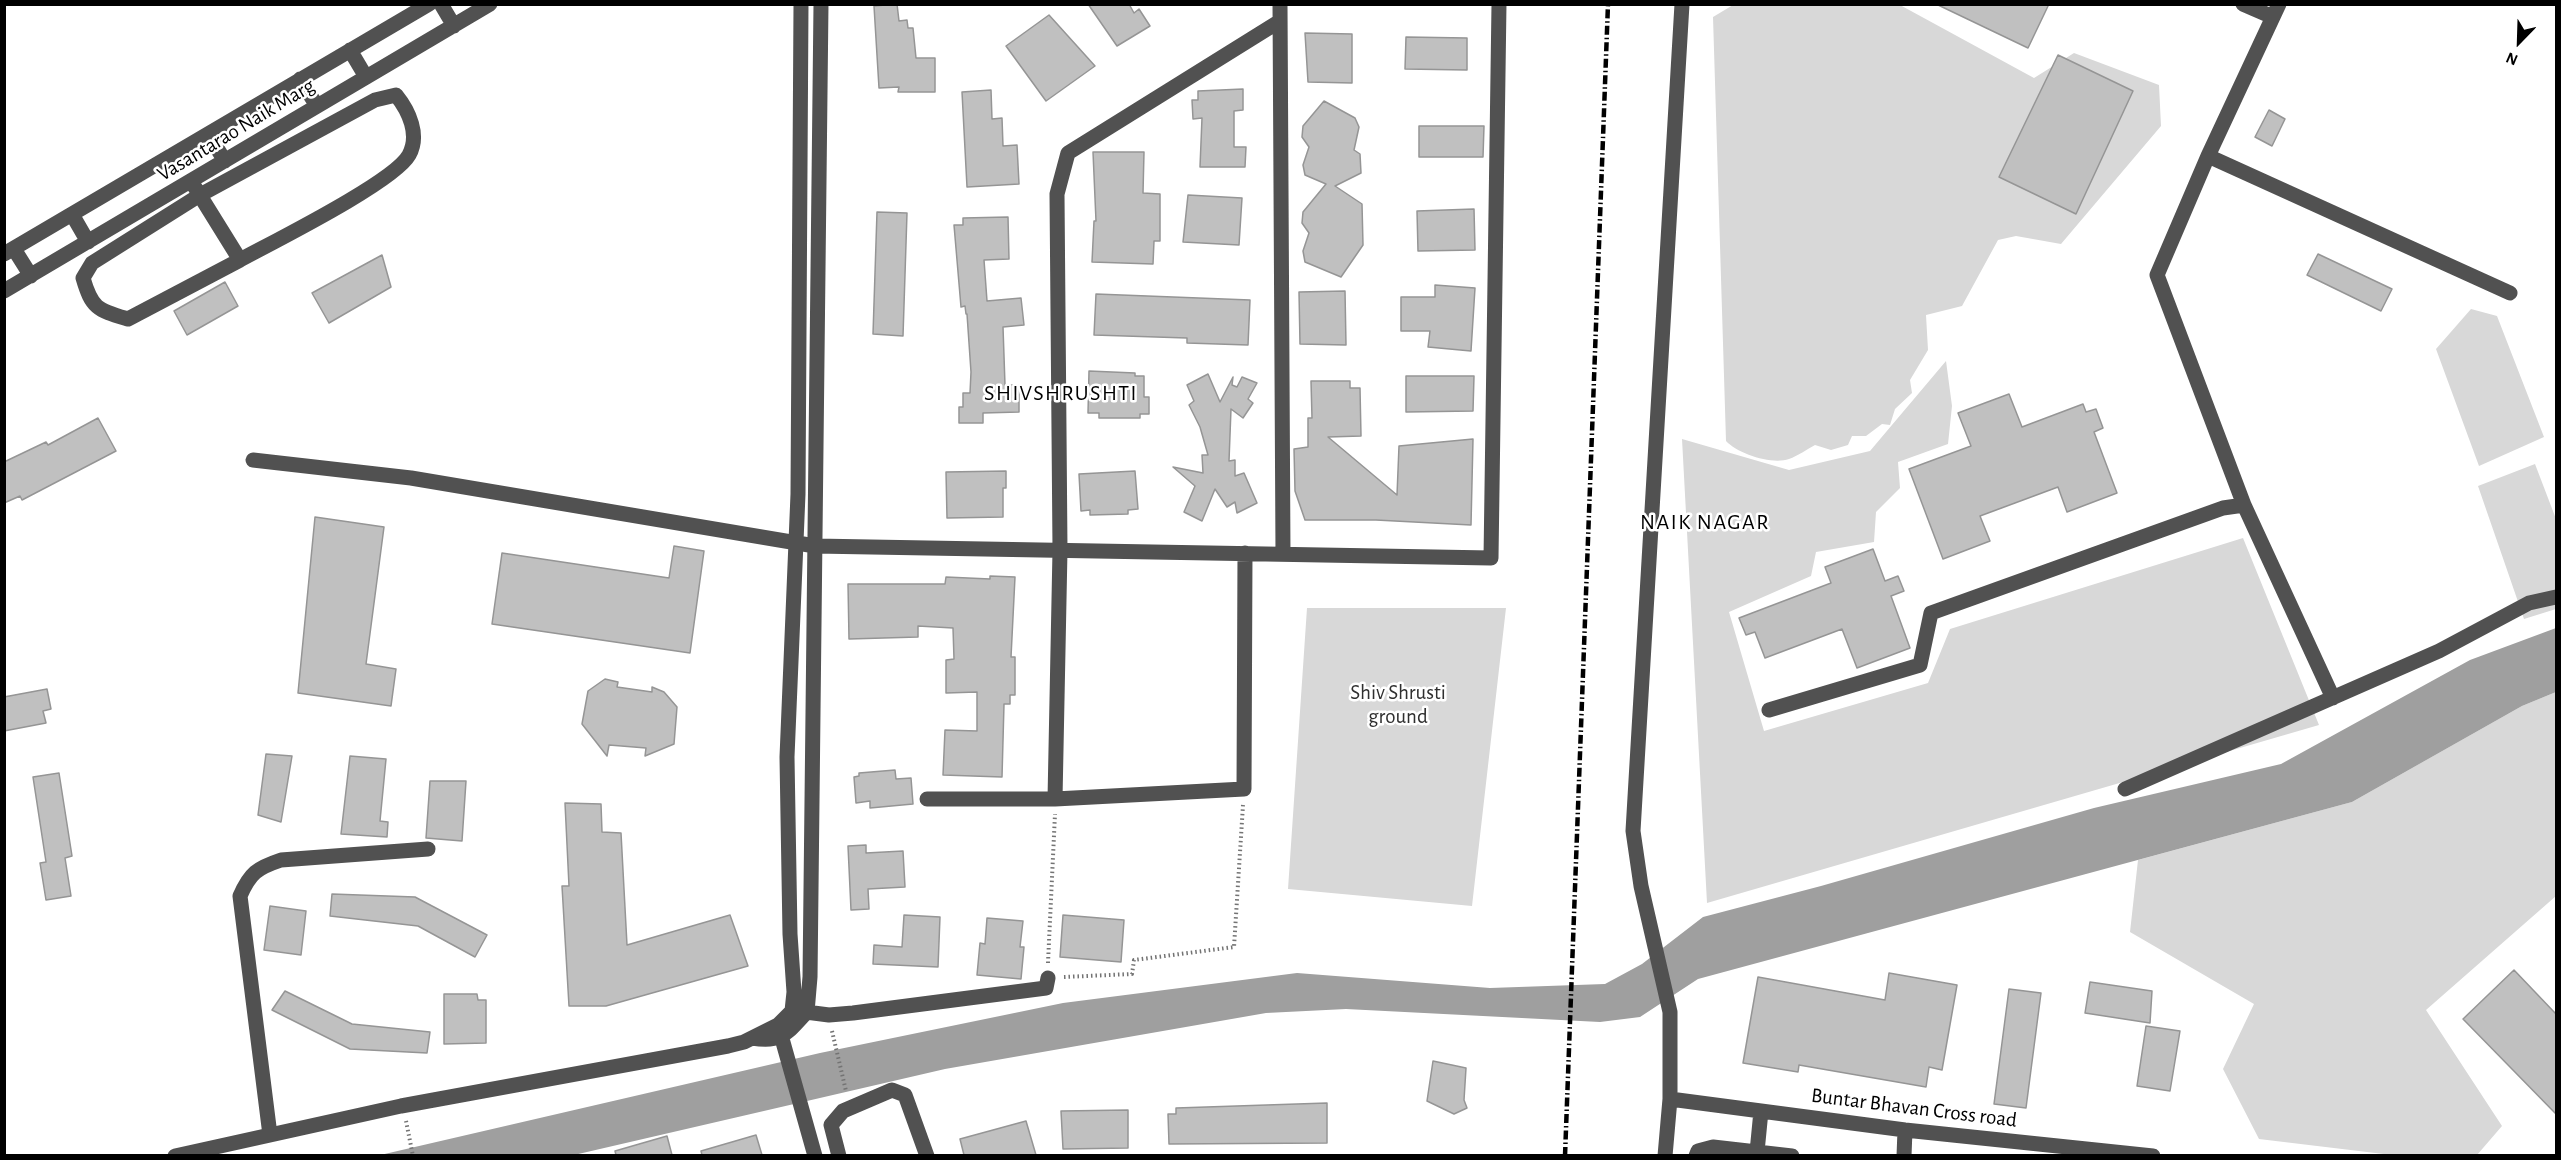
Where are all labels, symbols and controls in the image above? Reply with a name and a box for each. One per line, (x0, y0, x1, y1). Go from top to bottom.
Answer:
north arrow (2489, 12, 2549, 72)
text: N (2504, 49, 2520, 68)
street label: Vasantarao Naik Marg (153, 73, 319, 187)
district label: SHIVSHRUSHTI (984, 380, 1138, 406)
district label: NAIK NAGAR (1640, 509, 1770, 535)
park label: Shiv Shrusti ground (1350, 680, 1446, 730)
street label: Buntar Bhavan Cross road (1810, 1083, 2018, 1133)

